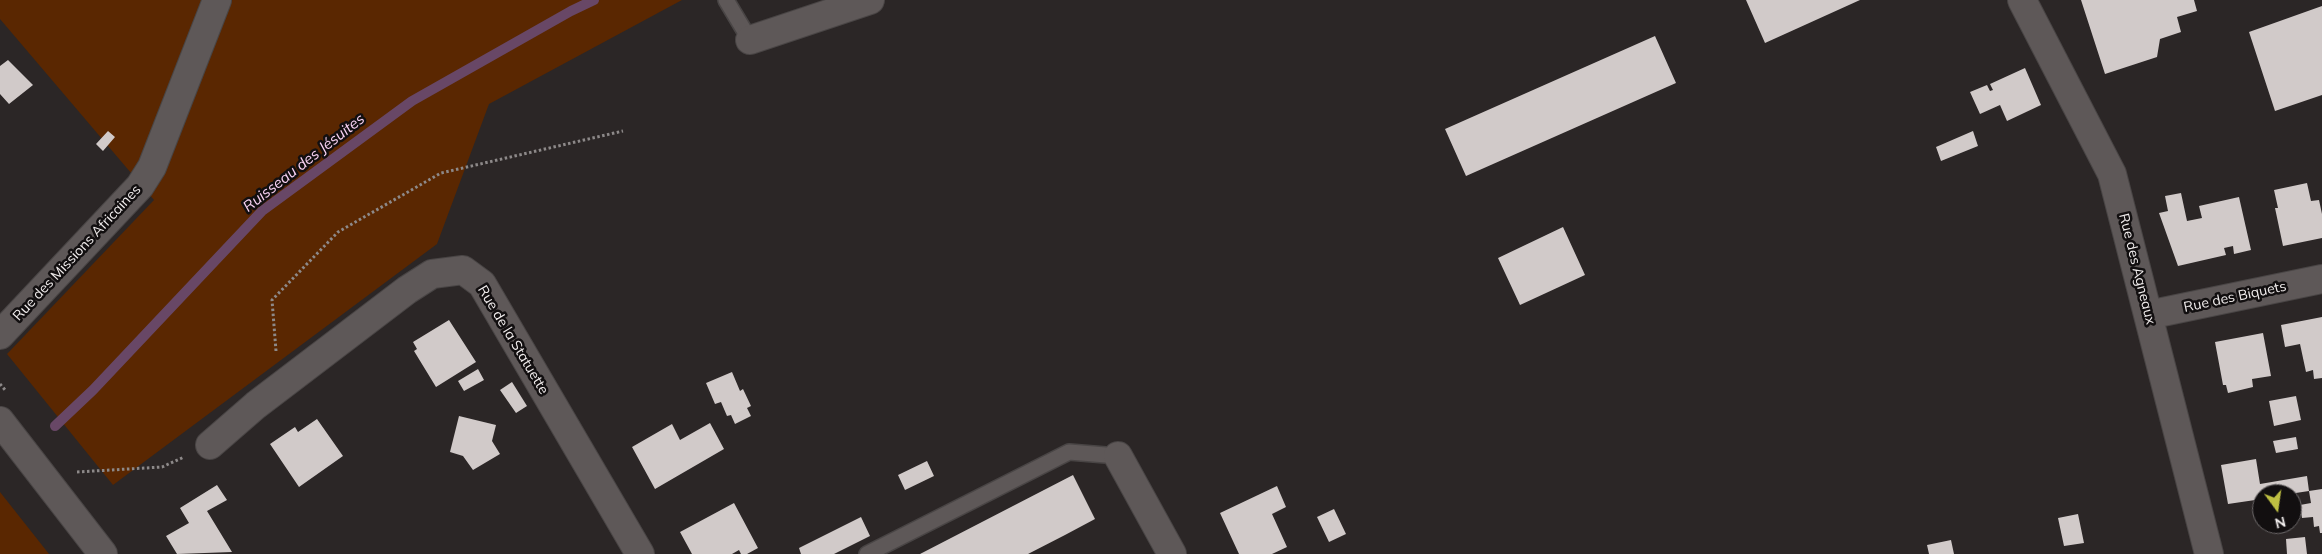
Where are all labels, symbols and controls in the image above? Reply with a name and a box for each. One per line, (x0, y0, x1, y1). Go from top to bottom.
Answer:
water label: Ruisseau des Jésuites (240, 110, 368, 216)
street label: Rue des Missions Africaines (10, 182, 144, 324)
street label: Rue des Agneaux (2115, 212, 2159, 326)
street label: Rue des Biquets (2182, 278, 2288, 316)
street label: Rue de la Statuette (474, 283, 552, 397)
north arrow (2252, 484, 2302, 534)
text: N (2273, 513, 2288, 533)

